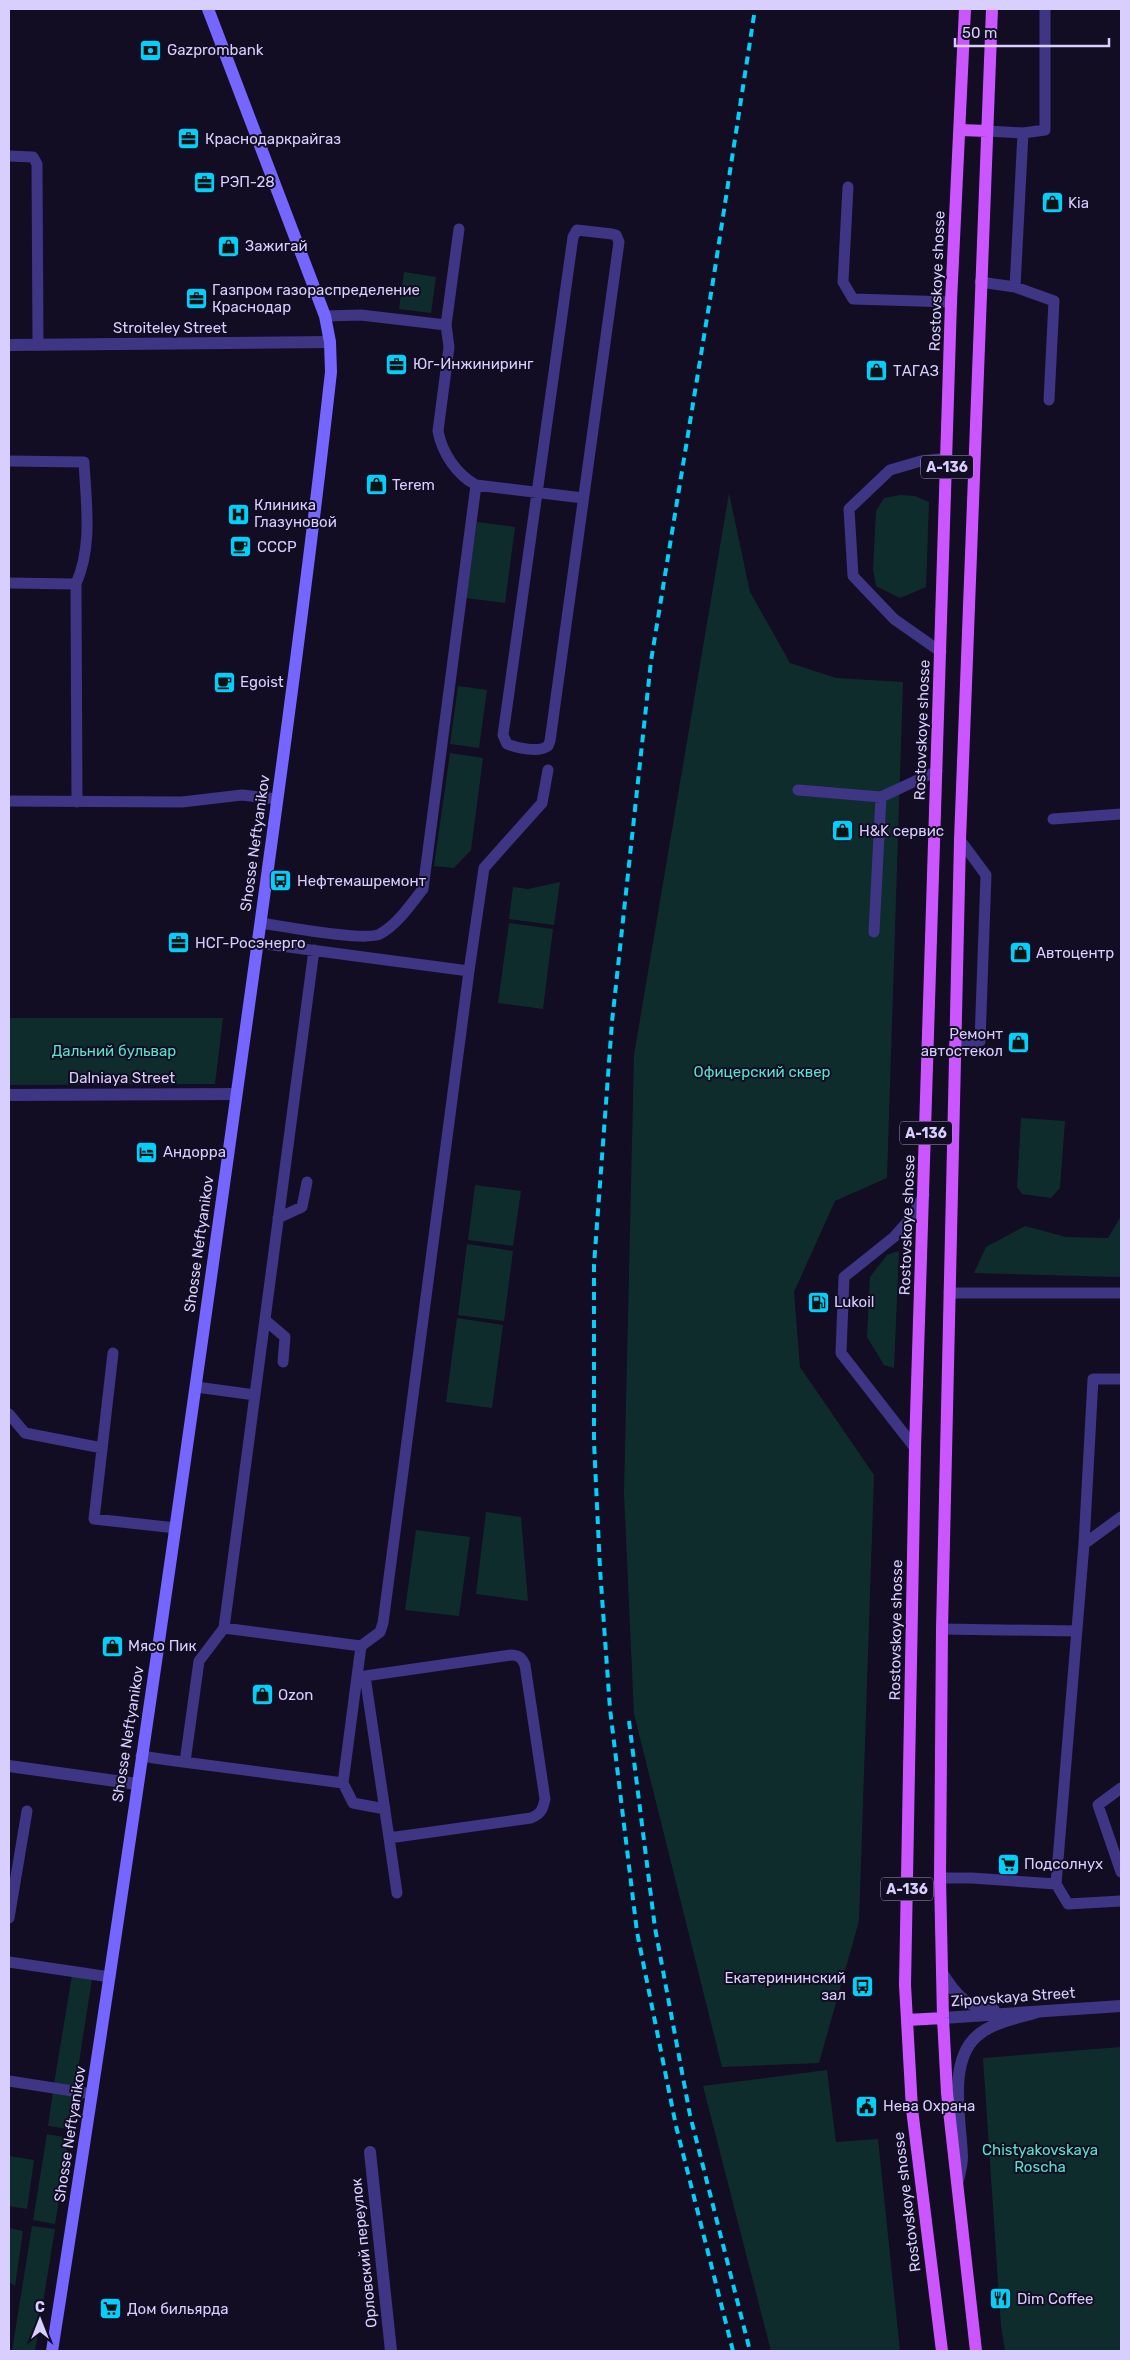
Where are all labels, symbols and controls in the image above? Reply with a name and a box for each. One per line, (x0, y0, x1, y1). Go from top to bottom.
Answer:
scale bar (955, 15, 1109, 47)
text: 50 m (962, 24, 997, 42)
bank icon: Gazprombank (139, 38, 163, 62)
place label: Gazprombank (167, 41, 264, 59)
office icon: Краснодаркрайгаз (177, 127, 201, 151)
place label: Краснодаркрайгаз (205, 130, 341, 148)
office icon: РЭП-28 (192, 170, 216, 194)
place label: РЭП-28 (220, 173, 275, 191)
shop icon: Kia (1040, 191, 1064, 215)
place label: Kia (1068, 194, 1089, 212)
street label: Rostovskoye shosse (926, 210, 948, 352)
shop icon: Зажигай (217, 234, 241, 258)
place label: Зажигай (245, 237, 308, 255)
place label: Газпром газораспределение Краснодар (212, 281, 420, 316)
office icon: Газпром газораспределение Краснодар (184, 287, 208, 311)
street label: Stroiteley Street (113, 319, 227, 337)
office icon: Юг-Инжиниринг (385, 352, 409, 376)
place label: Юг-Инжиниринг (413, 355, 534, 373)
shop icon: ТАГАЗ (865, 359, 889, 383)
place label: ТАГАЗ (893, 362, 939, 380)
road number: А-136 (921, 456, 973, 478)
shop icon: Terem (364, 473, 388, 497)
place label: Terem (392, 476, 435, 494)
place label: Клиника Глазуновой (254, 496, 337, 531)
hospital icon: Клиника Глазуновой (226, 502, 250, 526)
cafe icon: СССР (229, 535, 253, 559)
place label: СССР (257, 538, 297, 556)
street label: Rostovskoye shosse (911, 659, 933, 801)
cafe icon: Egoist (212, 670, 236, 694)
place label: Egoist (240, 673, 284, 691)
street label: Shosse Neftyanikov (236, 773, 274, 913)
shop icon: H&K сервис (831, 819, 855, 843)
place label: H&K сервис (859, 822, 944, 840)
bus stop icon: Нефтемашремонт (269, 869, 293, 893)
place label: Нефтемашремонт (297, 872, 427, 890)
office icon: НСГ-Росэнерго (167, 931, 191, 955)
place label: НСГ-Росэнерго (195, 934, 306, 952)
shop icon: Автоцентр (1008, 941, 1032, 965)
place label: Автоцентр (1036, 944, 1114, 962)
place label: Ремонт автостекол (921, 1025, 1003, 1060)
shop icon: Ремонт автостекол (1007, 1031, 1031, 1055)
park label: Дальний бульвар (52, 1042, 176, 1060)
park label: Офицерский сквер (694, 1063, 831, 1081)
street label: Dalniaya Street (69, 1069, 175, 1087)
road number: А-136 (900, 1122, 952, 1144)
hotel icon: Андорра (135, 1140, 159, 1164)
place label: Андорра (163, 1143, 226, 1161)
street label: Rostovskoye shosse (896, 1154, 918, 1296)
street label: Shosse Neftyanikov (180, 1174, 218, 1314)
fuel station icon: Lukoil (806, 1290, 830, 1314)
place label: Lukoil (834, 1293, 875, 1311)
street label: Rostovskoye shosse (886, 1559, 906, 1701)
shop icon: Мясо Пик (100, 1634, 124, 1658)
place label: Мясо Пик (128, 1637, 197, 1655)
street label: Shosse Neftyanikov (108, 1665, 148, 1803)
shop icon: Ozon (250, 1683, 274, 1707)
place label: Ozon (278, 1686, 313, 1704)
supermarket icon: Подсолнух (996, 1852, 1020, 1876)
place label: Подсолнух (1024, 1855, 1103, 1873)
road number: А-136 (881, 1878, 933, 1900)
place label: Екатерининский зал (724, 1969, 846, 2004)
bus stop icon: Екатерининский зал (850, 1975, 874, 1999)
street label: Zipovskaya Street (950, 1984, 1076, 2010)
street label: Shosse Neftyanikov (50, 2065, 90, 2203)
public building icon: Нева Охрана (855, 2094, 879, 2118)
place label: Нева Охрана (883, 2097, 975, 2115)
street label: Rostovskoye shosse (889, 2131, 925, 2273)
park label: Chistyakovskaya Roscha (982, 2141, 1098, 2176)
street label: Орловский переулок (347, 2177, 381, 2329)
restaurant icon: Dim Coffee (989, 2287, 1013, 2311)
place label: Dim Coffee (1017, 2290, 1094, 2308)
north arrow (15, 2295, 65, 2345)
supermarket icon: Дом бильярда (99, 2297, 123, 2321)
text: С (35, 2299, 45, 2316)
place label: Дом бильярда (127, 2300, 229, 2318)

